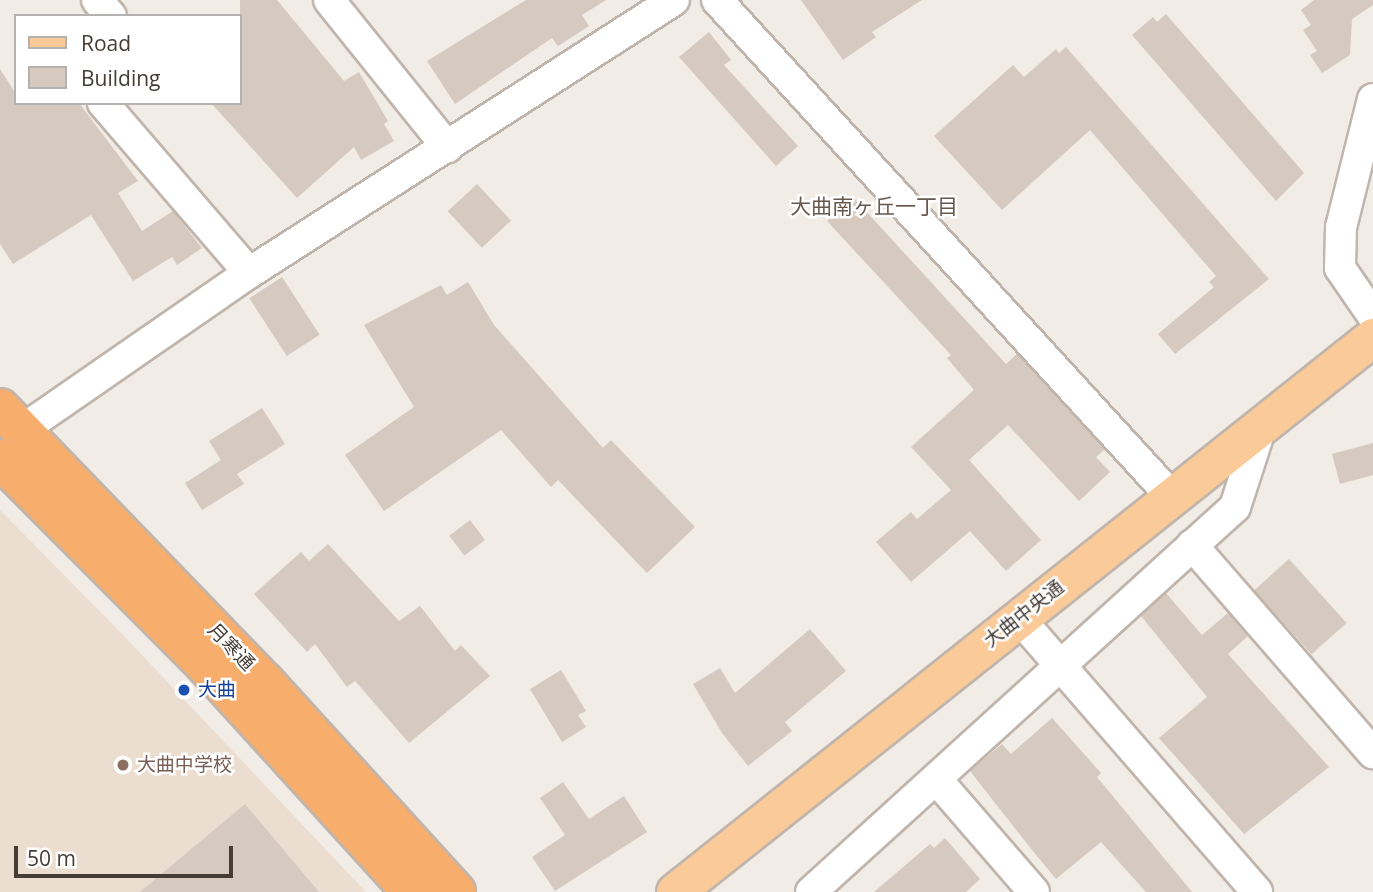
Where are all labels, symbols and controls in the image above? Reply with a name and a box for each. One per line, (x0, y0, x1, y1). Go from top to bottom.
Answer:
legend (14, 14, 242, 105)
text: Road (81, 29, 131, 57)
text: Building (81, 64, 160, 92)
district label: 大曲南ヶ丘一丁目 (790, 193, 958, 219)
street label: 大曲中央通 (980, 576, 1068, 652)
street label: 月寒通 (203, 619, 259, 675)
place label: 大曲 (198, 679, 236, 701)
marker: 大曲 (176, 682, 192, 698)
place label: 大曲中学校 (137, 754, 232, 776)
marker: 大曲中学校 (115, 757, 131, 773)
scale bar (18, 832, 236, 876)
text: 50 m (27, 844, 76, 872)

